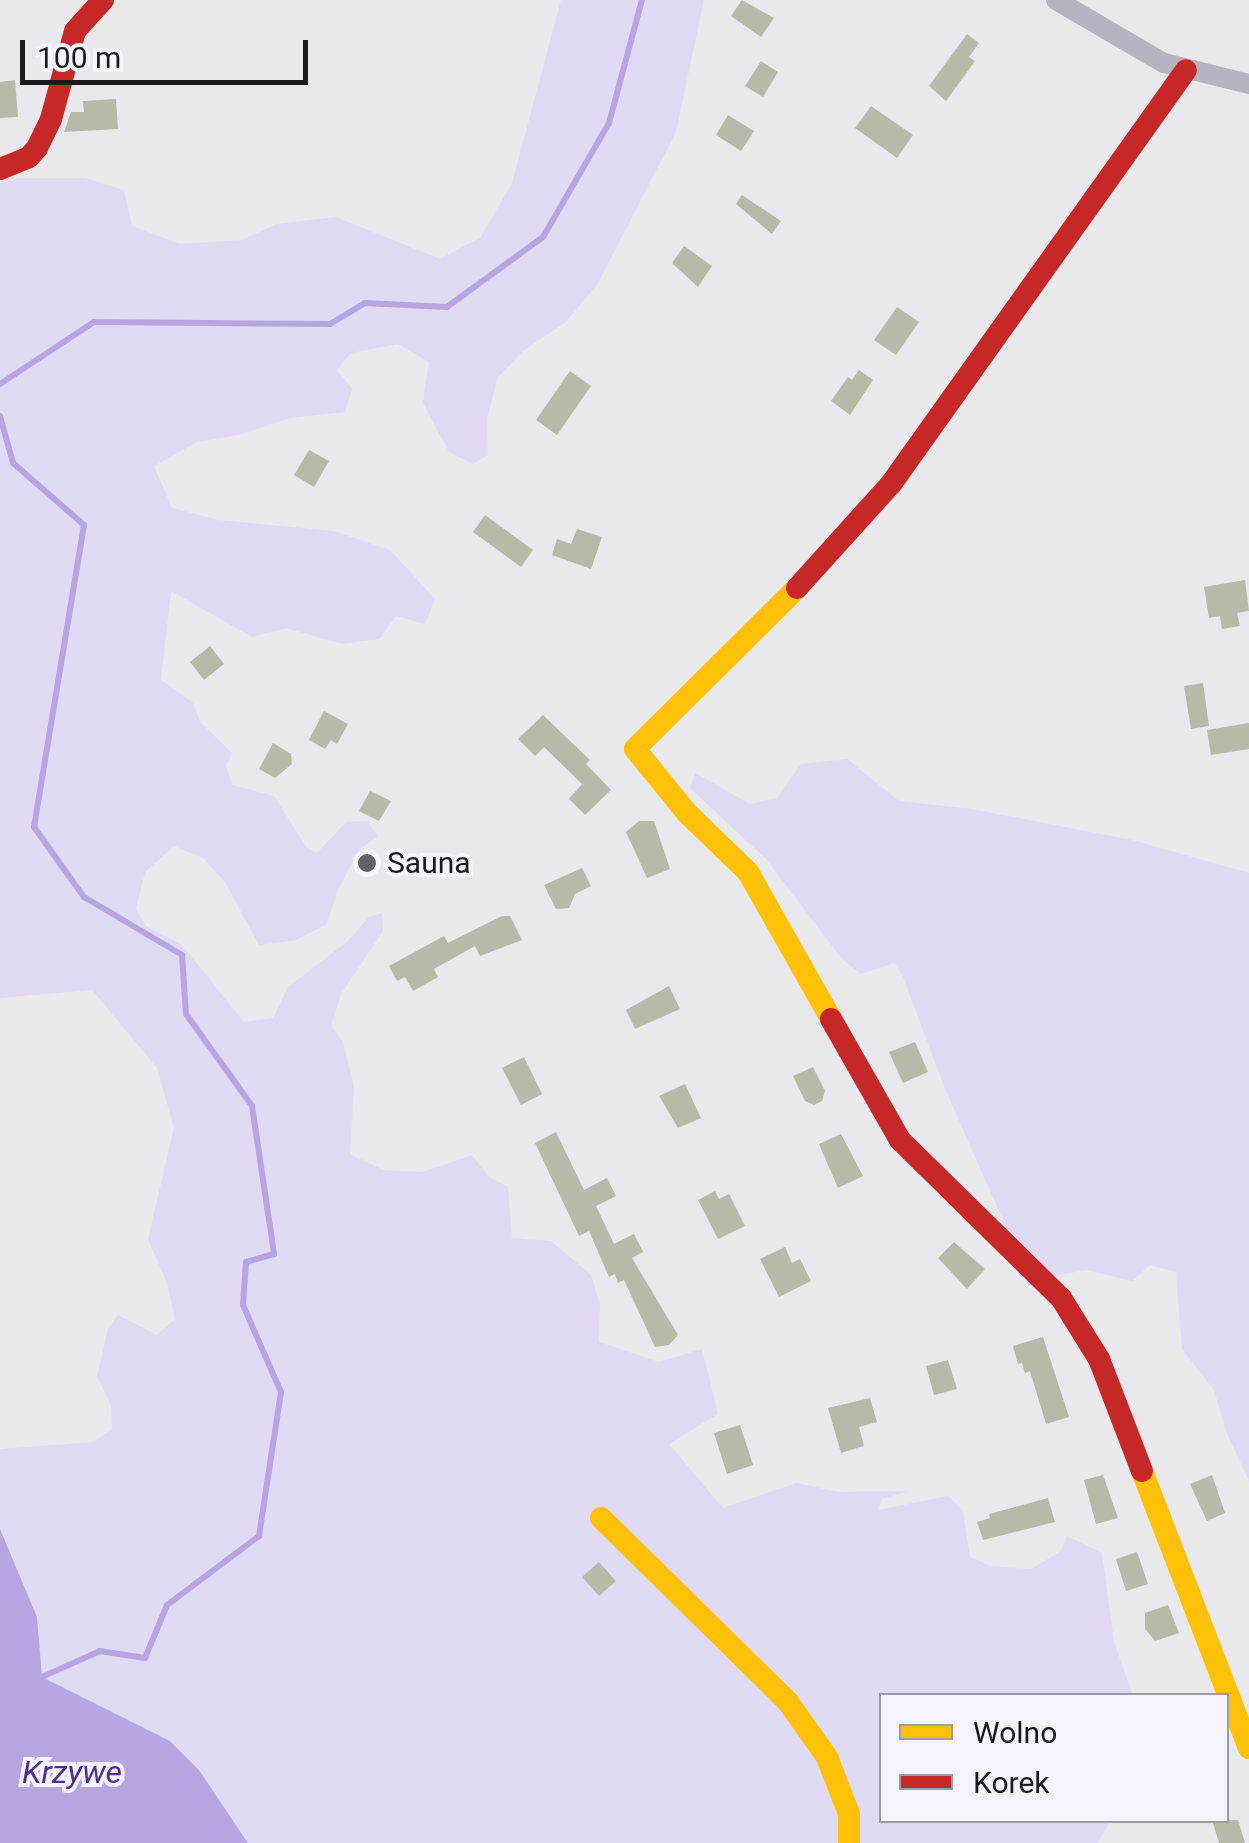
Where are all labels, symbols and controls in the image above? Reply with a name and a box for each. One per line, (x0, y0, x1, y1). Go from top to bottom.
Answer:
scale bar (25, 20, 312, 82)
text: 100 m (37, 40, 121, 75)
place label: Sauna (387, 845, 471, 881)
marker: Sauna (356, 852, 378, 874)
legend (879, 1693, 1229, 1823)
text: Wolno (973, 1715, 1057, 1750)
water label: Krzywe (22, 1753, 122, 1791)
text: Korek (973, 1765, 1050, 1800)

